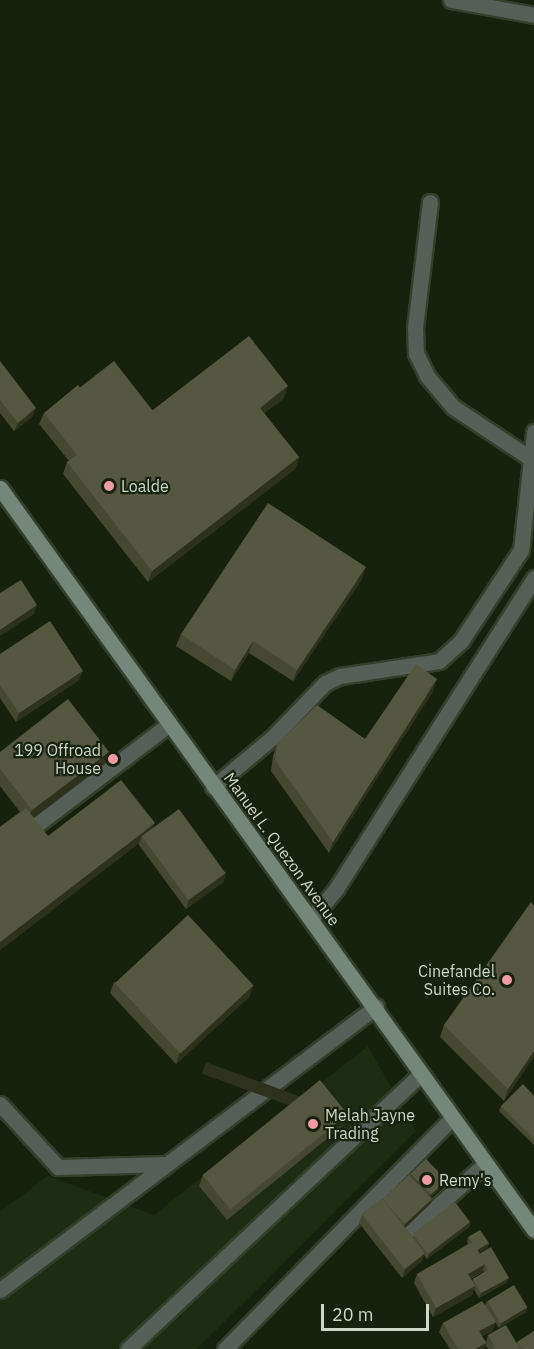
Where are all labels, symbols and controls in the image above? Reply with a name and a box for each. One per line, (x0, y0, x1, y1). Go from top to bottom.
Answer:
place label: Loalde (121, 476, 169, 496)
marker: Loalde (102, 479, 116, 493)
place label: 199 Offroad House (14, 740, 101, 778)
marker: 199 Offroad House (106, 752, 120, 766)
street label: Manuel L. Quezon Avenue (220, 769, 344, 929)
place label: Cinefandel Suites Co. (418, 961, 495, 999)
marker: Cinefandel Suites Co. (500, 973, 514, 987)
place label: Melah Jayne Trading (325, 1105, 415, 1143)
marker: Melah Jayne Trading (306, 1117, 320, 1131)
place label: Remy's (439, 1170, 492, 1190)
marker: Remy's (420, 1173, 434, 1187)
scale bar (324, 1292, 432, 1330)
text: 20 m (332, 1303, 374, 1326)

